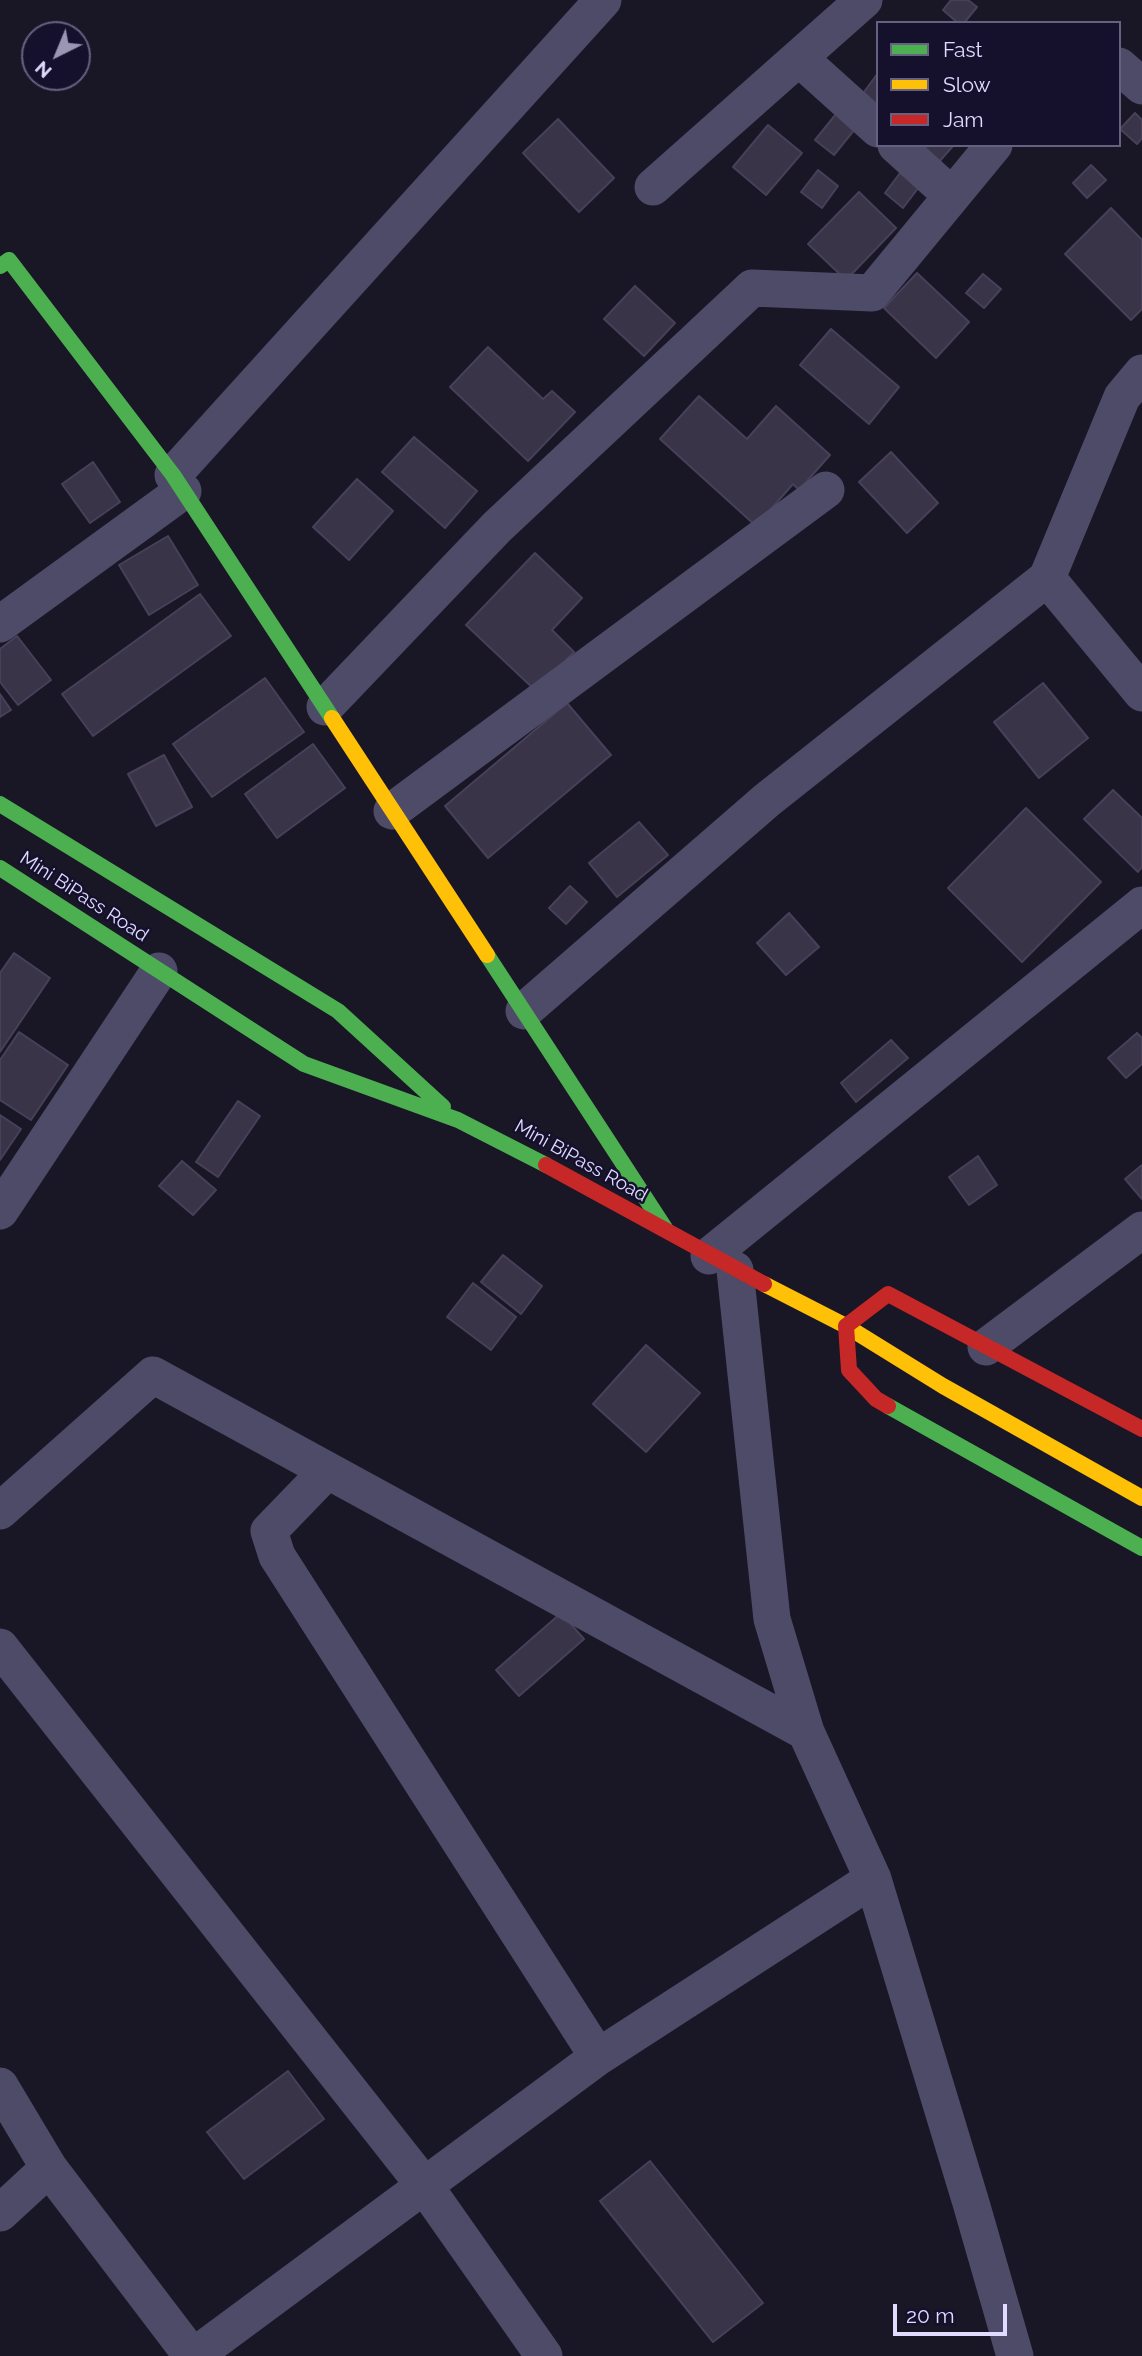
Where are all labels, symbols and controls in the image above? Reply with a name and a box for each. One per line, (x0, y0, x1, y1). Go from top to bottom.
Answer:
north arrow (21, 21, 91, 91)
legend (876, 21, 1121, 147)
text: Fast (943, 37, 983, 62)
text: N (30, 57, 56, 83)
text: Slow (943, 72, 991, 97)
text: Jam (943, 107, 984, 132)
street label: Mini BiPass Road (16, 847, 152, 947)
street label: Mini BiPass Road (511, 1115, 651, 1207)
scale bar (897, 2290, 1011, 2334)
text: 20 m (906, 2303, 954, 2328)

